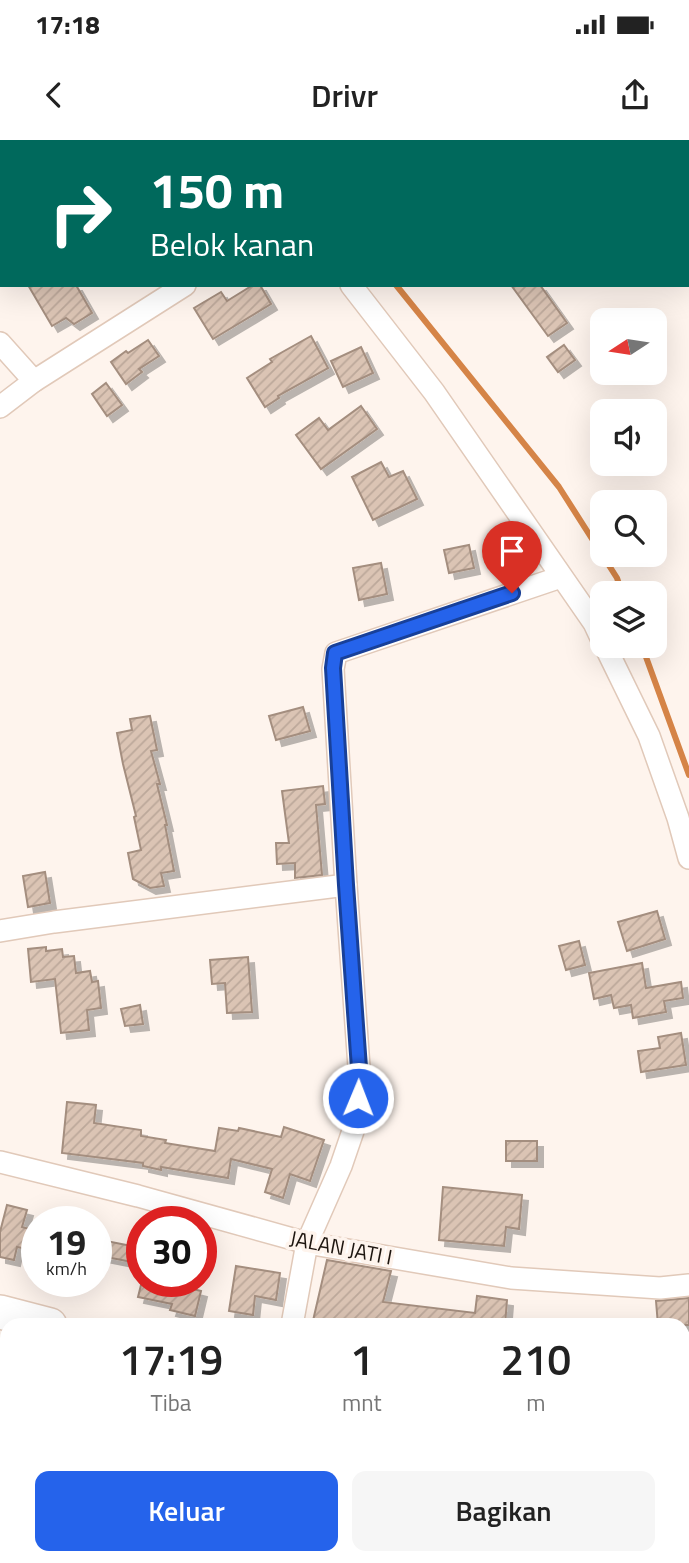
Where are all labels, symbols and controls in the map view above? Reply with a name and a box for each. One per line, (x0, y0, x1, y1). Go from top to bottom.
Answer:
text: 17:18 (35, 5, 100, 44)
text: Drivr (311, 71, 378, 119)
icon: back (35, 76, 73, 114)
icon: share (616, 76, 654, 114)
text: 150 m (150, 152, 284, 227)
icon: right (35, 168, 126, 259)
text: Belok kanan (150, 220, 314, 268)
north arrow (590, 308, 667, 385)
map controls (590, 308, 667, 658)
button: sound (590, 399, 667, 476)
button: search (590, 490, 667, 567)
pin (482, 521, 542, 593)
icon: arrive (493, 532, 531, 570)
button: layers (590, 581, 667, 658)
position arrow (321, 1061, 395, 1135)
speed limit sign: 30 (126, 1206, 217, 1297)
text: 19 (47, 1215, 86, 1269)
street label: JALAN JATI I (287, 1221, 395, 1273)
text: km/h (46, 1255, 87, 1282)
text: 17:19 (119, 1327, 223, 1391)
text: 1 (350, 1327, 374, 1391)
text: 210 (500, 1327, 571, 1391)
text: Tiba (151, 1385, 191, 1420)
text: mnt (342, 1385, 382, 1420)
text: m (526, 1385, 545, 1420)
button: Keluar (35, 1471, 338, 1551)
button: Bagikan (352, 1471, 655, 1551)

